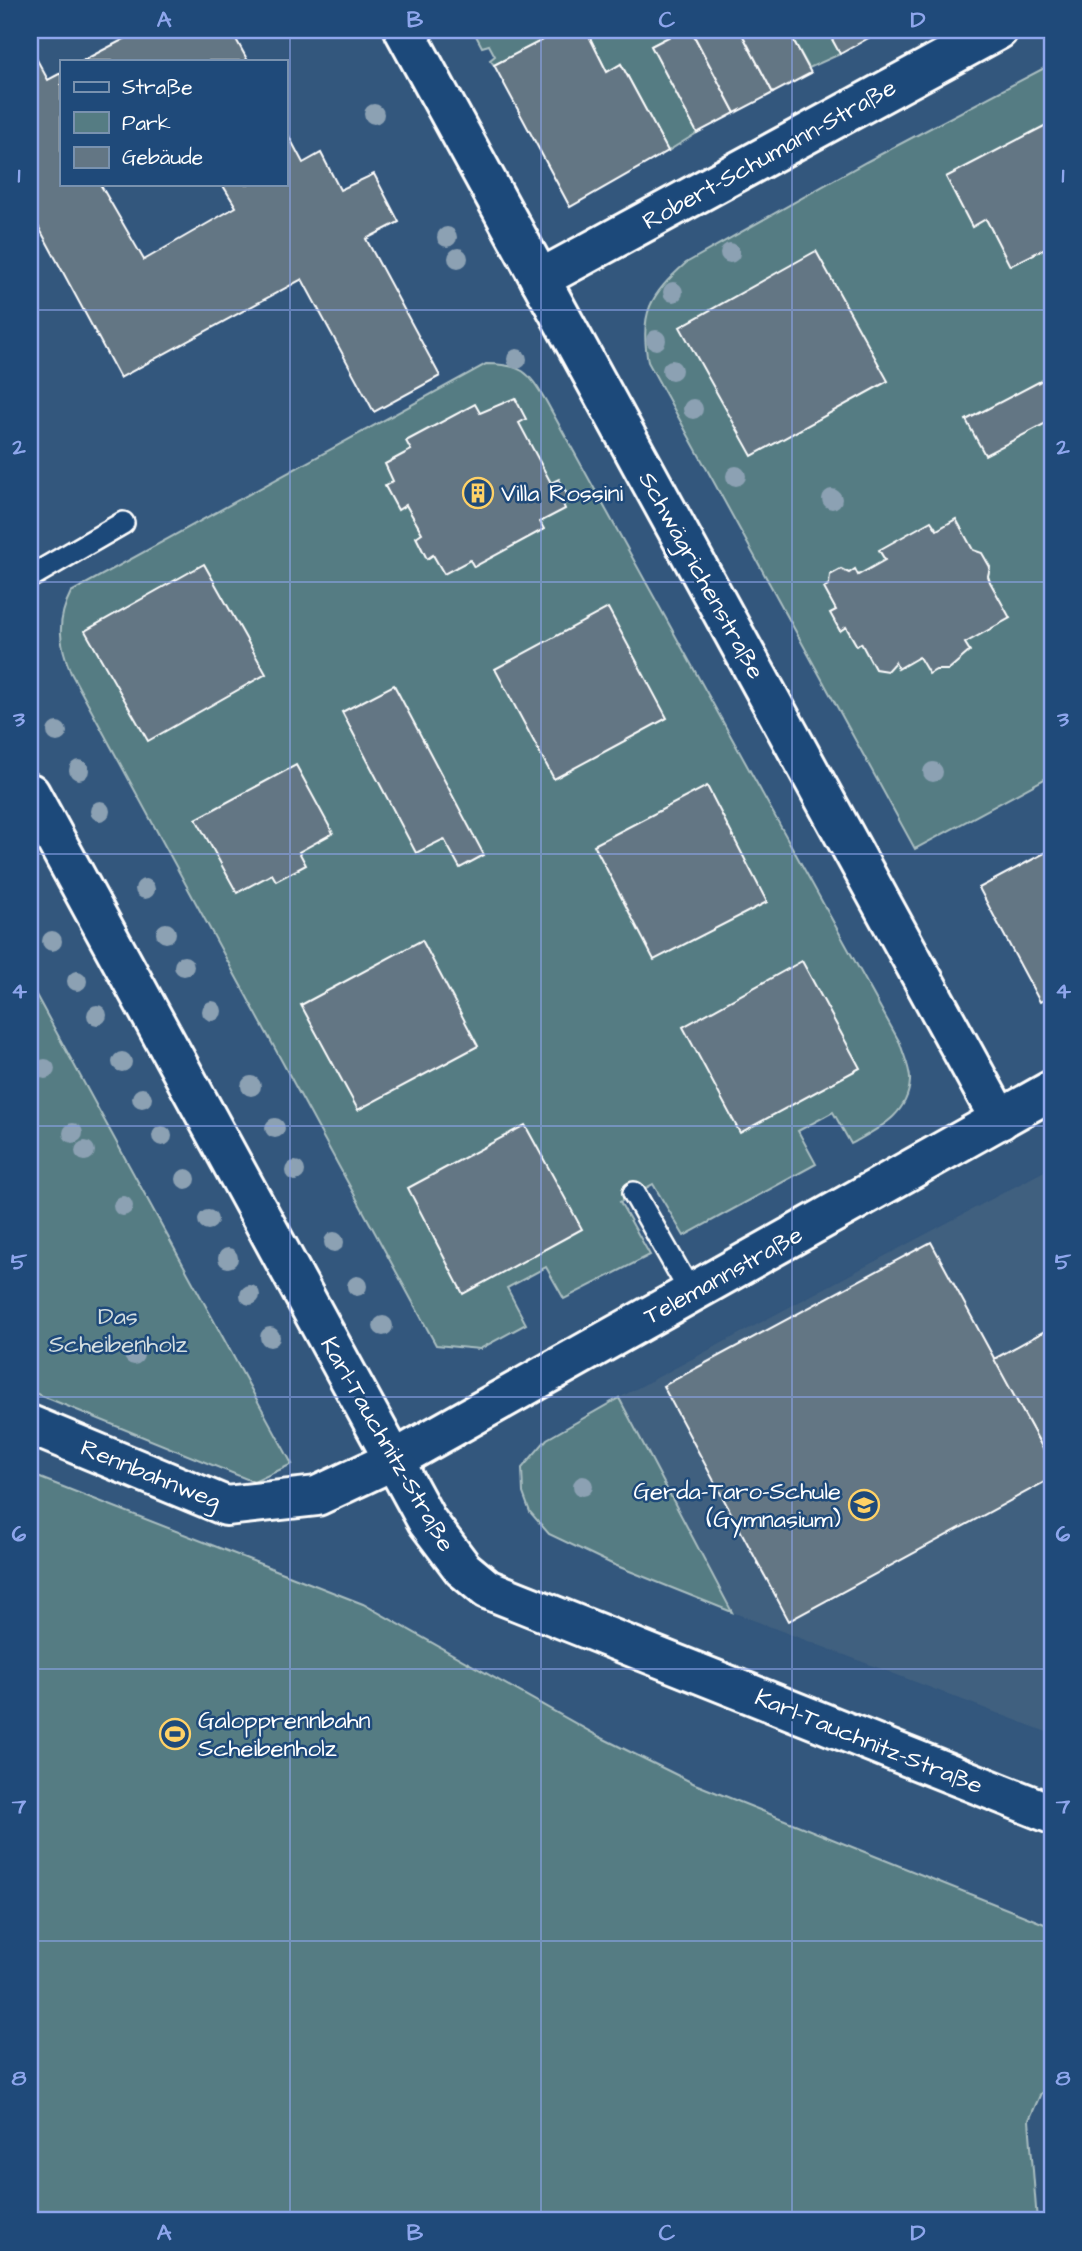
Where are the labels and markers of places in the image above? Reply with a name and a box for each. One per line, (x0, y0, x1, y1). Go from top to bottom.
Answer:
building icon: Villa Rossini (461, 476, 495, 510)
place label: Villa Rossini (501, 477, 623, 511)
place label: Gerda-Taro-Schule (Gymnasium) (633, 1475, 841, 1538)
school or university icon: Gerda-Taro-Schule (Gymnasium) (847, 1488, 881, 1522)
place label: Galopprennbahn Scheibenholz (198, 1704, 371, 1766)
sports icon: Galopprennbahn Scheibenholz (158, 1717, 192, 1751)

